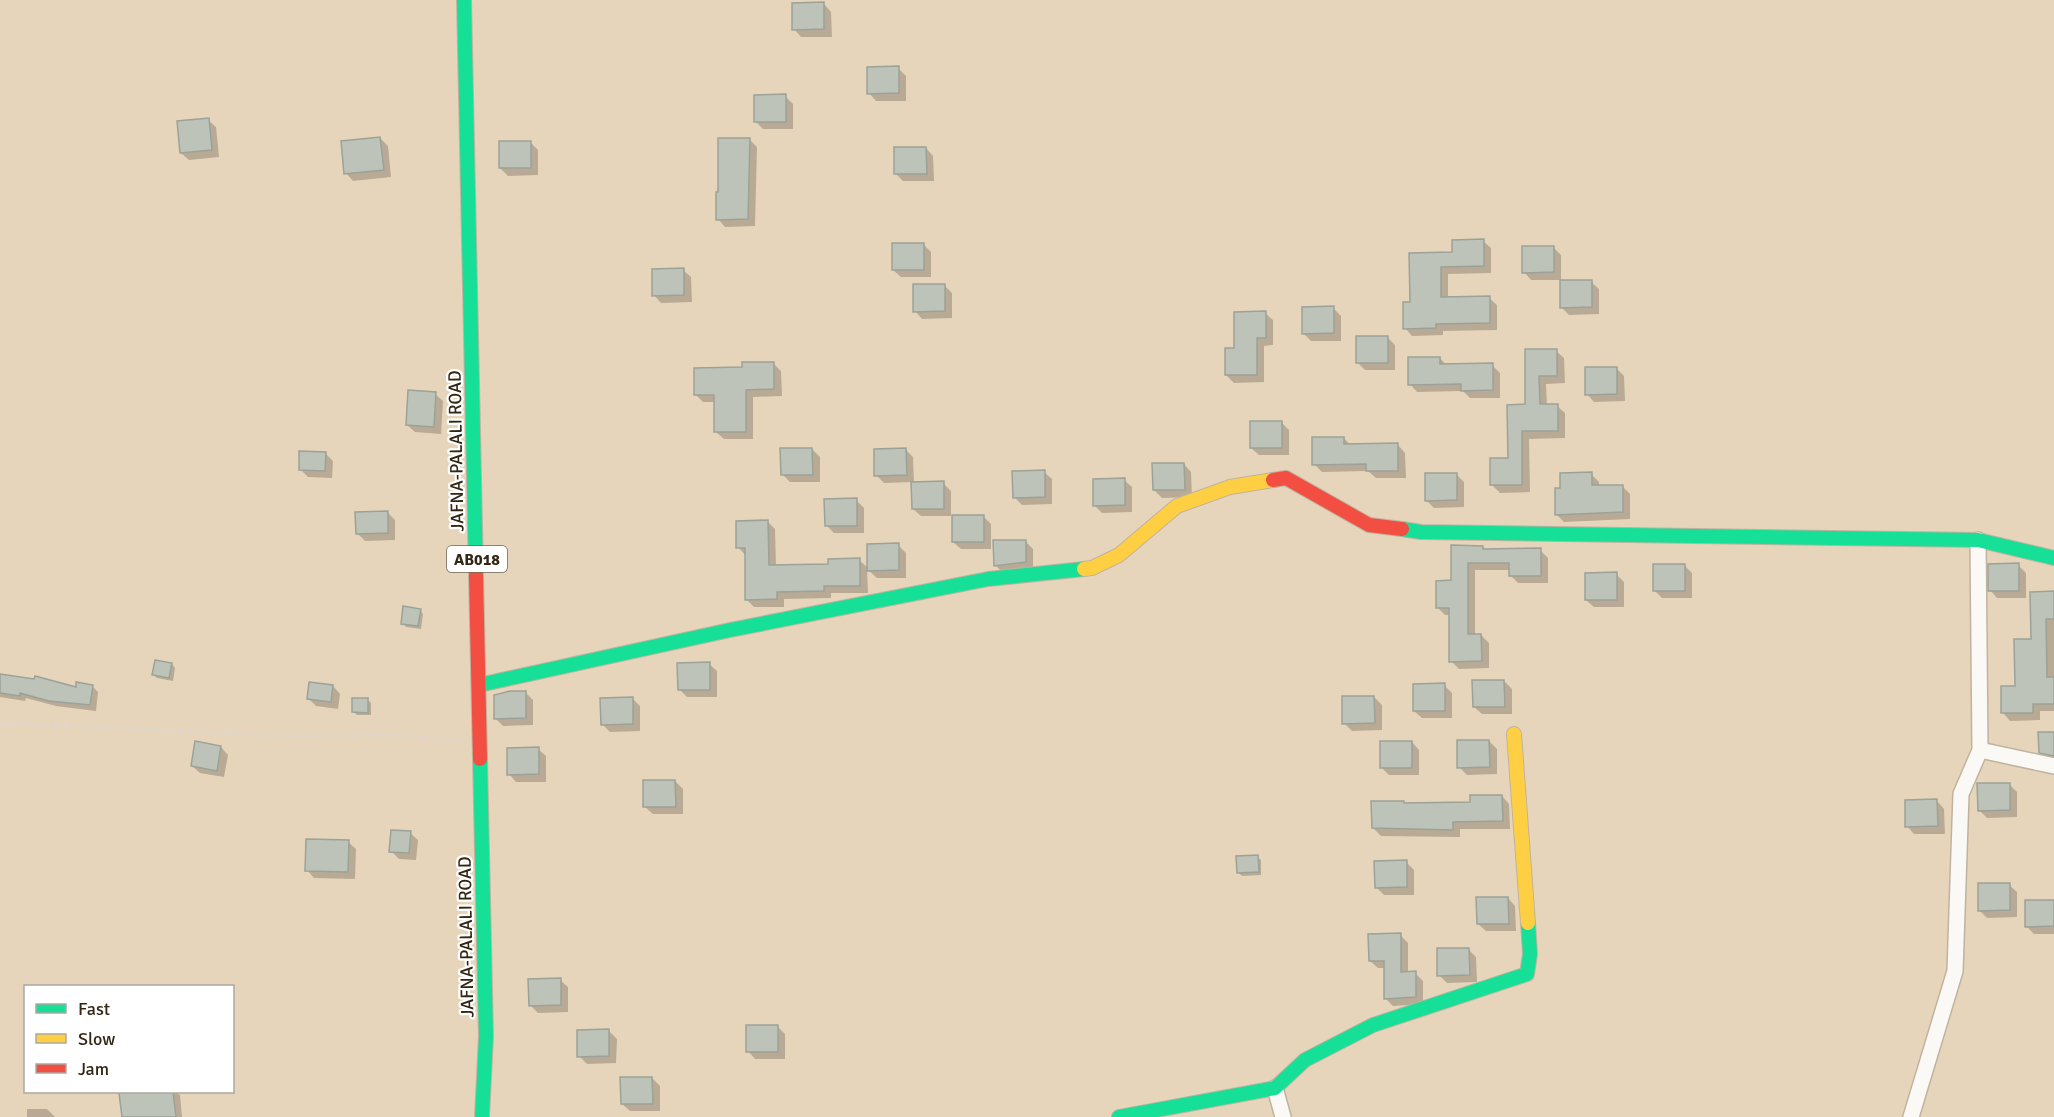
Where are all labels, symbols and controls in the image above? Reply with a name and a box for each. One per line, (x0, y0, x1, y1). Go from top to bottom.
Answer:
street label: JAFNA-PALALI ROAD (444, 370, 468, 532)
road number: AB018 (447, 546, 507, 572)
street label: JAFNA-PALALI ROAD (454, 856, 478, 1018)
legend (24, 985, 234, 1093)
text: Fast (78, 998, 110, 1020)
text: Slow (78, 1028, 115, 1050)
text: Jam (78, 1058, 109, 1080)

